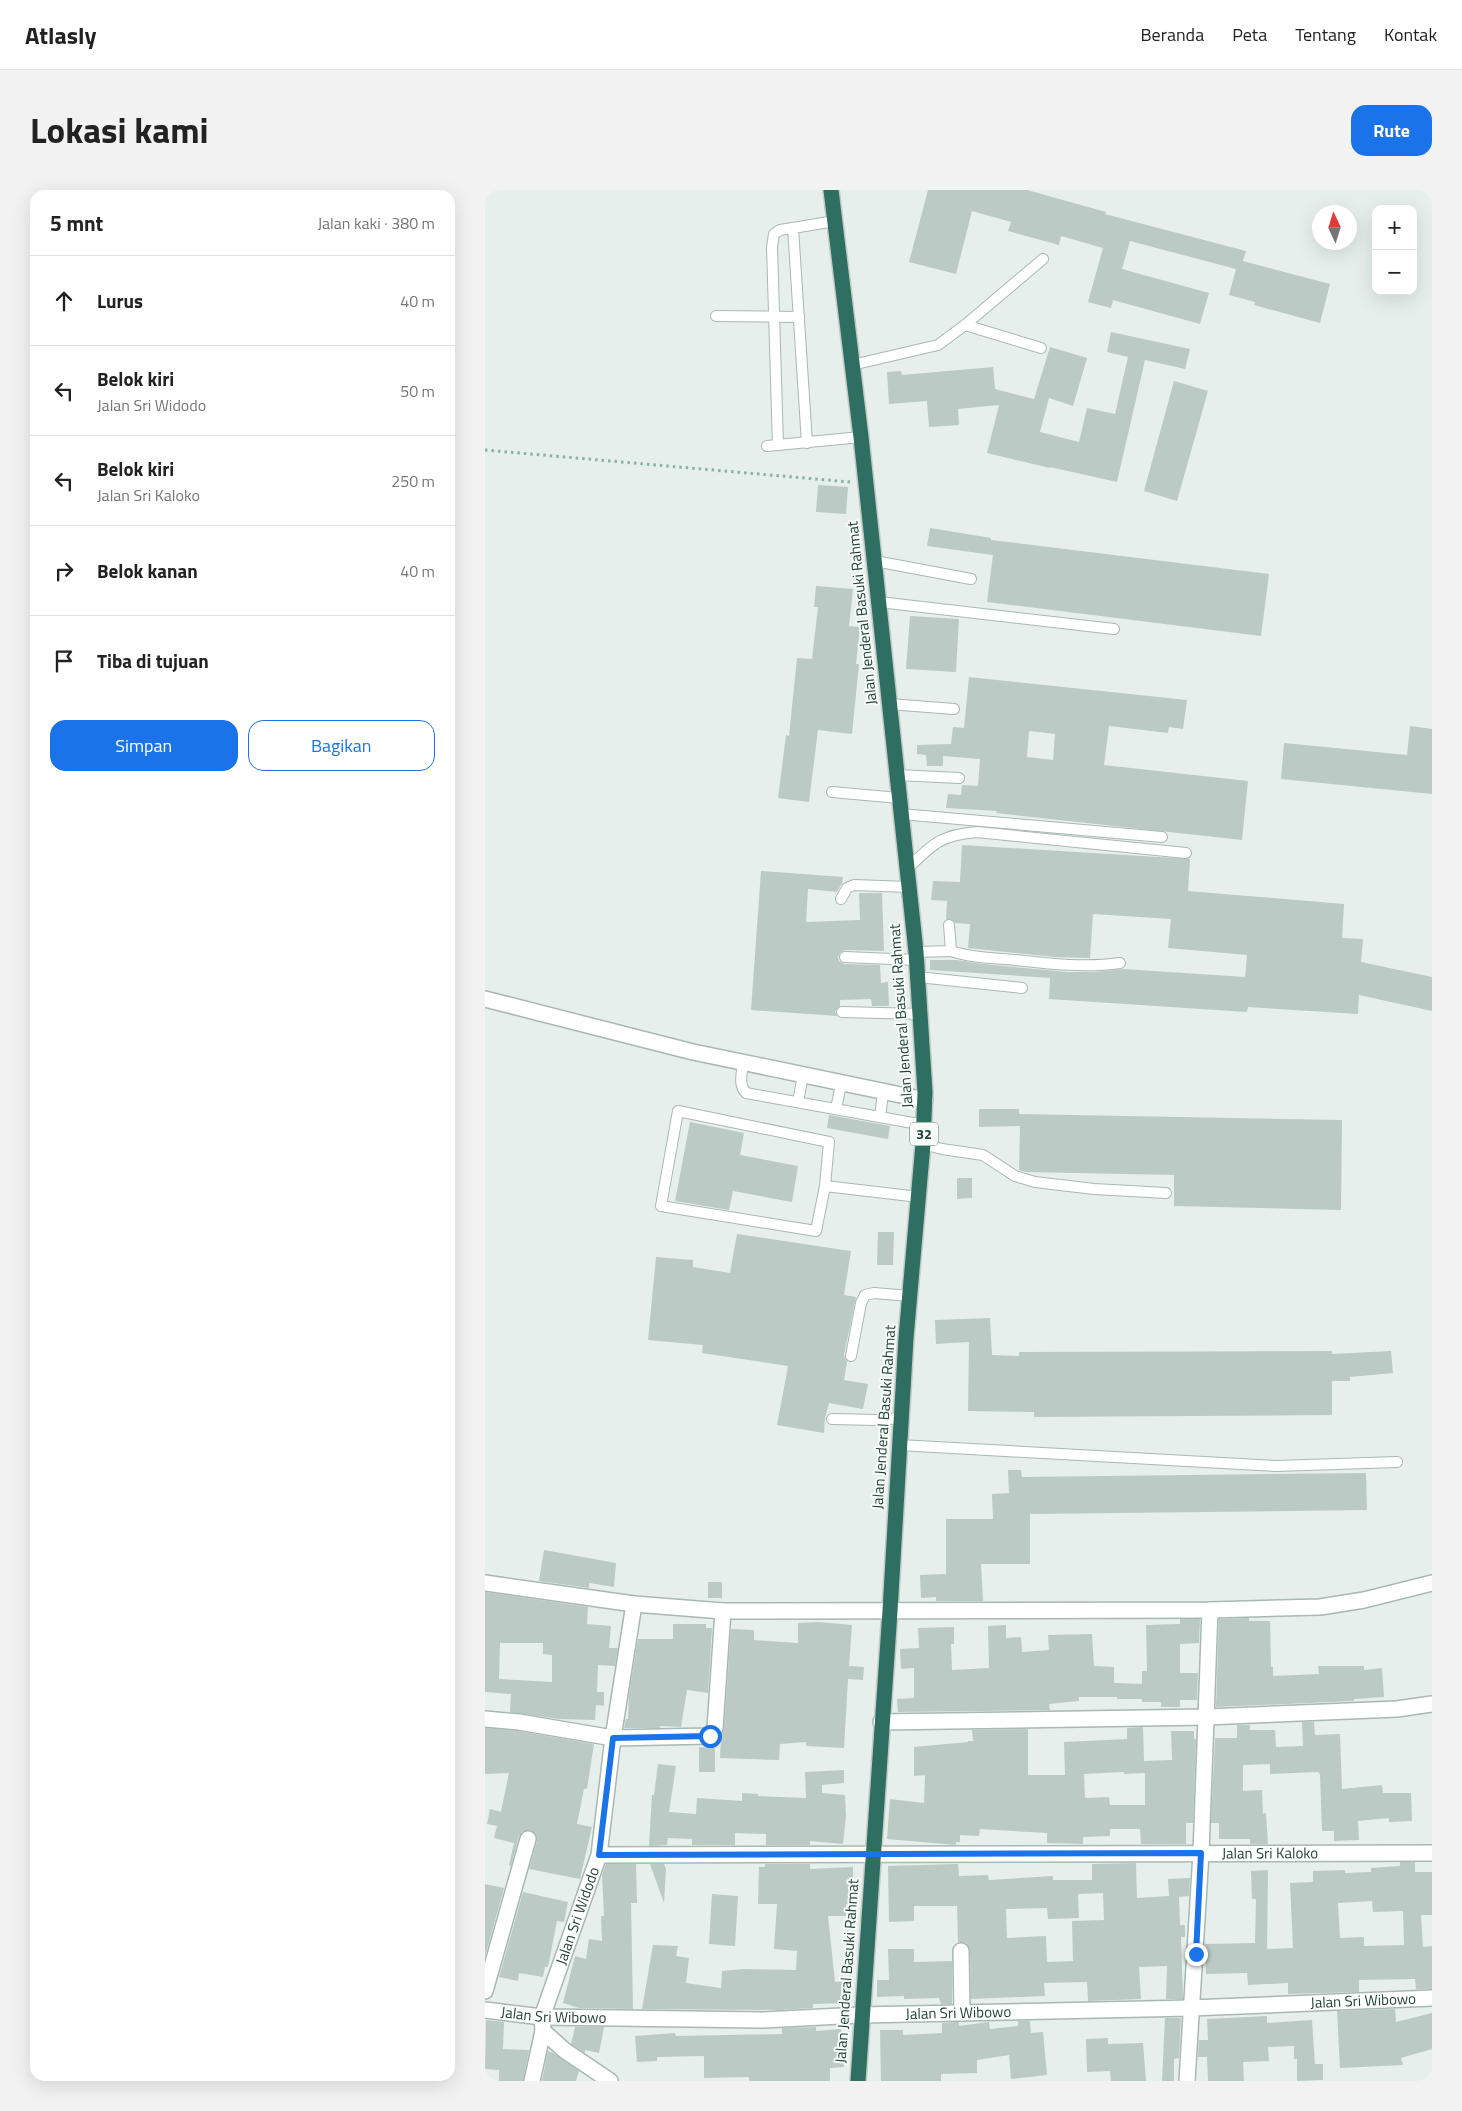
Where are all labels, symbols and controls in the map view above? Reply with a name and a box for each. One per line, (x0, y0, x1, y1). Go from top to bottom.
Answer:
text: Atlasly (25, 17, 96, 53)
text: Beranda (1141, 21, 1204, 48)
text: Peta (1232, 21, 1267, 48)
text: Tentang (1295, 21, 1356, 48)
text: Kontak (1384, 21, 1437, 48)
text: Lokasi kami (30, 103, 209, 157)
button: Rute (1351, 105, 1432, 156)
north arrow (1312, 205, 1357, 250)
map controls (1372, 205, 1417, 295)
button: + (1372, 205, 1417, 250)
text: 5 mnt (50, 207, 103, 239)
text: Jalan kaki · 380 m (317, 211, 435, 235)
button: − (1372, 250, 1417, 295)
text: Lurus (97, 286, 143, 315)
icon: ahead (50, 287, 78, 315)
text: 40 m (400, 289, 435, 313)
text: Belok kiri (97, 364, 174, 393)
icon: left (50, 377, 78, 405)
text: 50 m (400, 379, 435, 403)
text: Jalan Sri Widodo (97, 393, 206, 417)
text: Belok kiri (97, 454, 174, 483)
icon: left (50, 467, 78, 495)
text: 250 m (391, 469, 435, 493)
text: Jalan Sri Kaloko (97, 483, 200, 507)
street label: Jalan Jenderal Basuki Rahmat (840, 519, 883, 706)
text: Belok kanan (97, 556, 198, 585)
icon: right (50, 557, 78, 585)
text: 40 m (400, 559, 435, 583)
text: Tiba di tujuan (97, 646, 209, 675)
icon: arrive (50, 647, 78, 675)
button: Simpan (50, 720, 238, 771)
button: Bagikan (248, 720, 435, 771)
street label: Jalan Jenderal Basuki Rahmat (883, 922, 918, 1109)
road number: 32 (910, 1122, 938, 1146)
street label: Jalan Jenderal Basuki Rahmat (866, 1323, 901, 1510)
route start (699, 1725, 722, 1748)
street label: Jalan Sri Kaloko (1222, 1841, 1318, 1865)
street label: Jalan Sri Widodo (549, 1864, 605, 1968)
street label: Jalan Jenderal Basuki Rahmat (829, 1877, 864, 2064)
route end (1185, 1943, 1208, 1966)
street label: Jalan Sri Wibowo (1310, 1987, 1417, 2014)
street label: Jalan Sri Wibowo (500, 2000, 607, 2029)
street label: Jalan Sri Wibowo (905, 2000, 1012, 2025)

